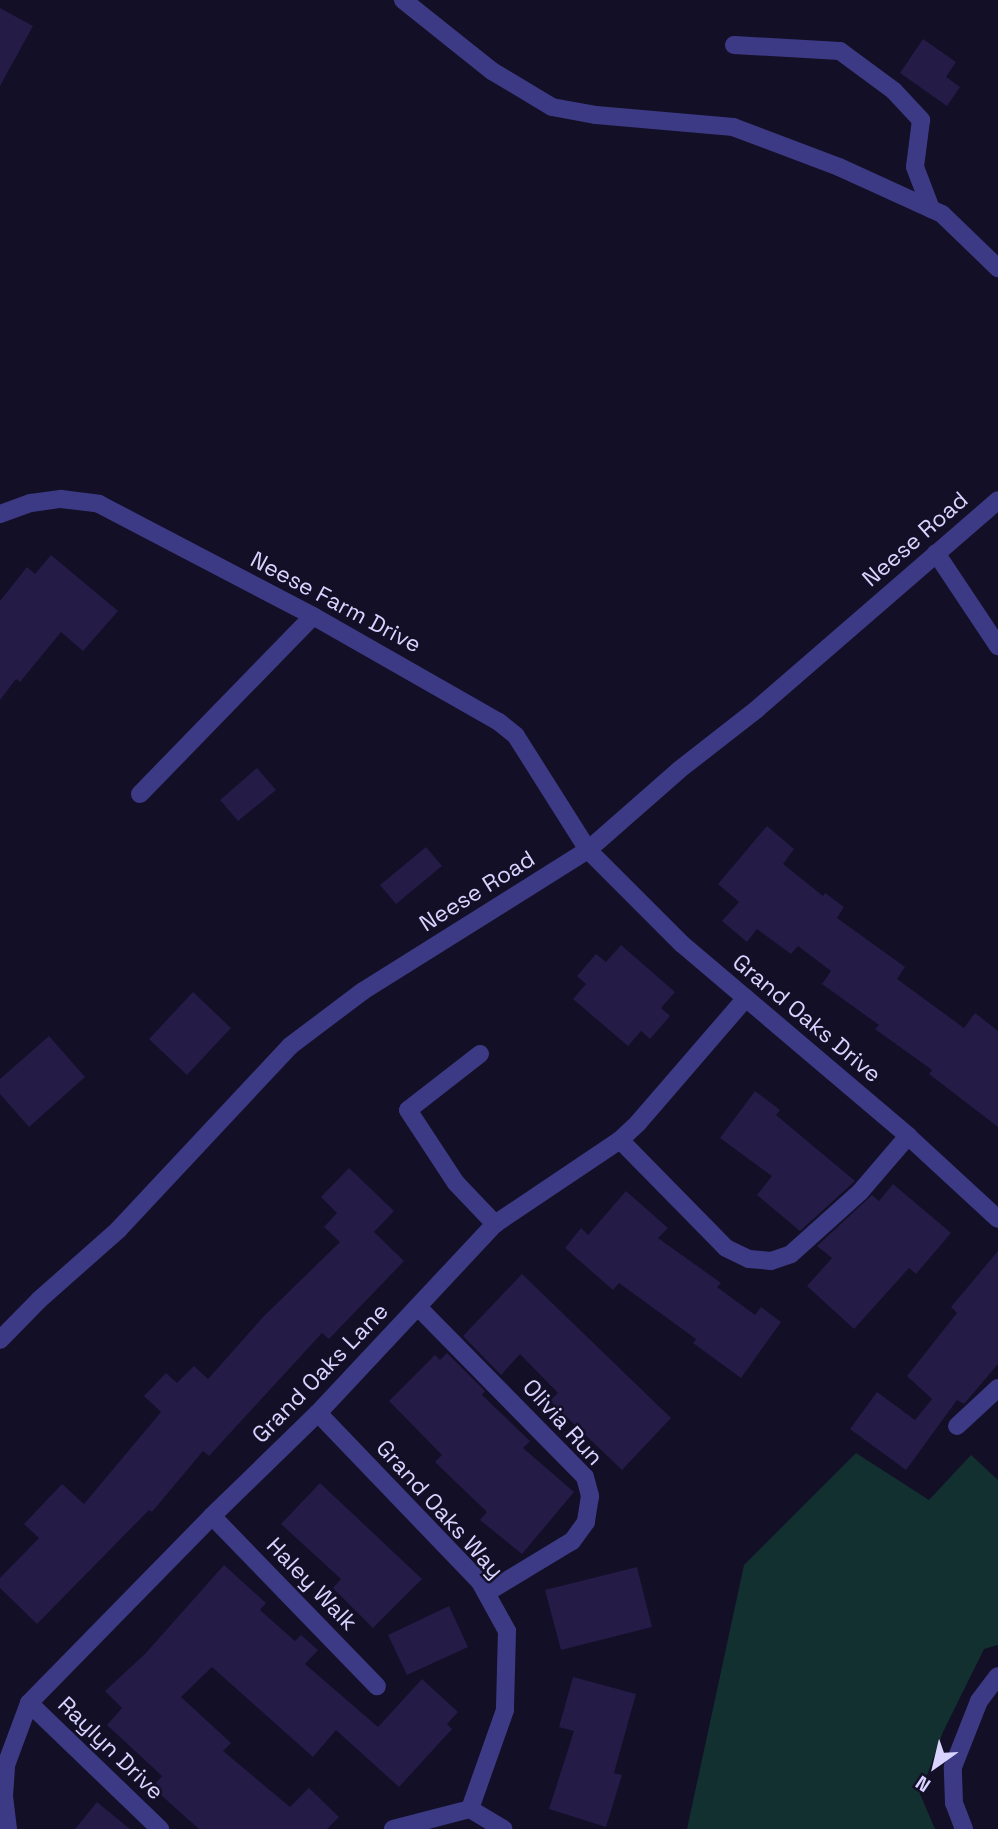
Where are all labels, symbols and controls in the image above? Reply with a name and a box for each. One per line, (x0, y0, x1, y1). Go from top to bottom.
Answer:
street label: Neese Road (857, 486, 973, 592)
street label: Neese Farm Drive (246, 545, 426, 659)
street label: Neese Road (414, 845, 540, 937)
street label: Grand Oaks Drive (727, 948, 887, 1088)
street label: Grand Oaks Lane (246, 1297, 394, 1449)
street label: Olivia Run (517, 1373, 609, 1471)
street label: Grand Oaks Way (370, 1434, 510, 1584)
street label: Haley Walk (261, 1532, 363, 1636)
street label: Raylyn Drive (52, 1691, 170, 1805)
north arrow (900, 1731, 970, 1801)
text: N (911, 1770, 935, 1798)

